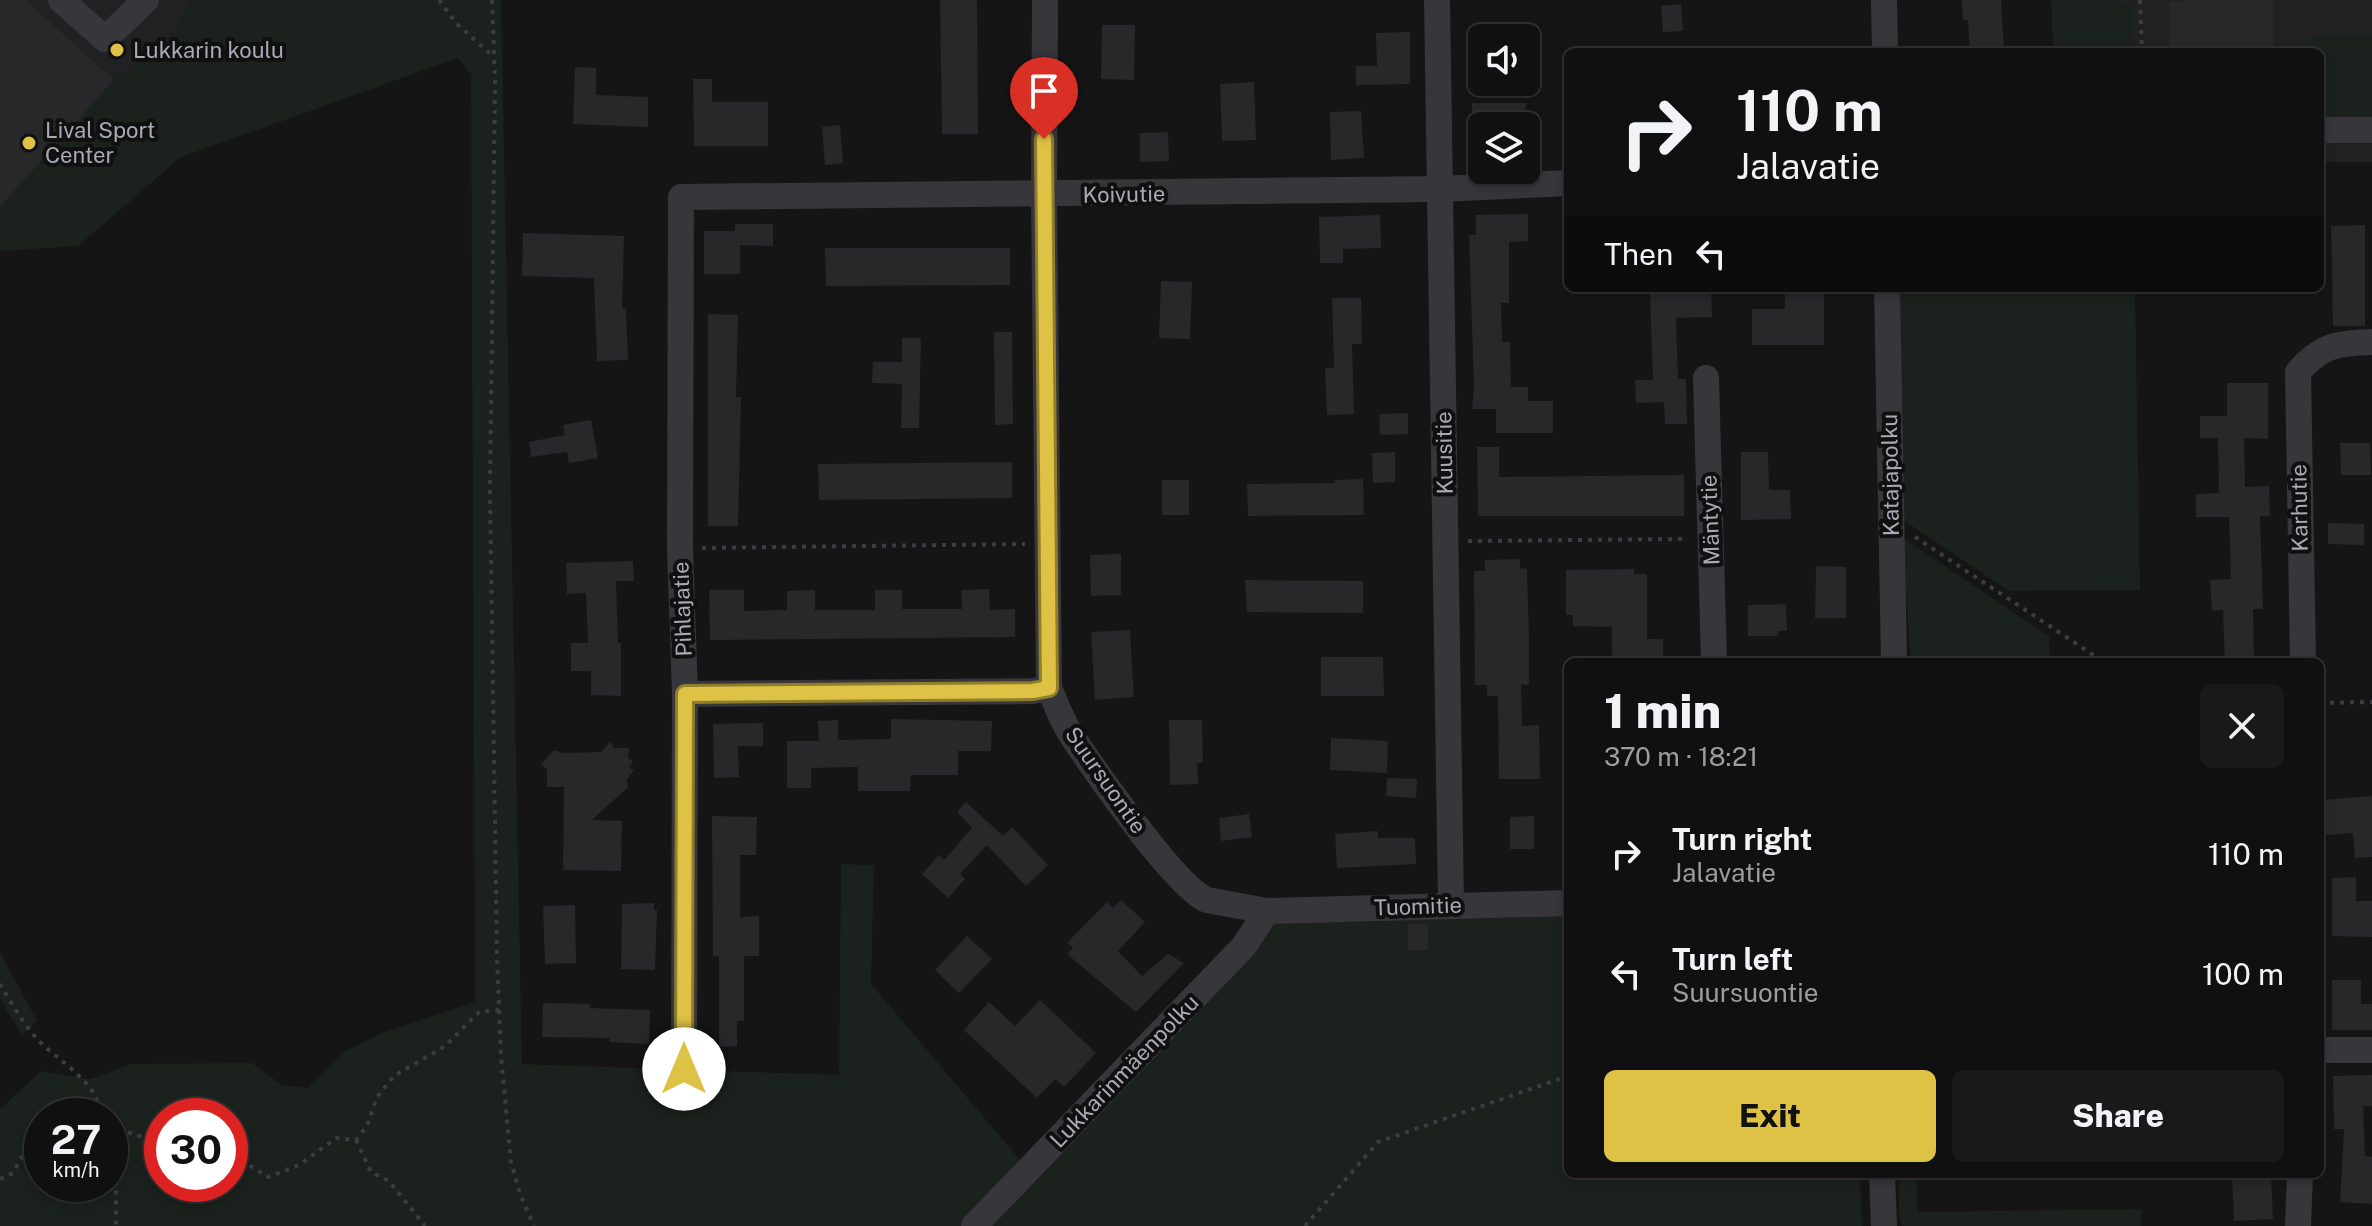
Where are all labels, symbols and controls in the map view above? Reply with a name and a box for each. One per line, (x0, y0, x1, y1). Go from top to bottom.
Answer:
map controls (1468, 24, 1540, 184)
button: sound (1468, 24, 1540, 96)
place label: Lukkarin koulu (133, 37, 284, 63)
marker: Lukkarin koulu (108, 41, 126, 59)
pin (1010, 57, 1078, 139)
icon: arrive (1022, 69, 1066, 113)
text: 110 m (1736, 78, 1883, 144)
icon: right (1604, 80, 1708, 184)
button: layers (1468, 112, 1540, 184)
place label: Lival Sport Center (45, 117, 155, 168)
marker: Lival Sport Center (20, 134, 38, 152)
text: Jalavatie (1736, 145, 1880, 187)
street label: Koivutie (1082, 180, 1166, 208)
icon: left (1689, 232, 1733, 276)
text: Then (1604, 236, 1673, 272)
street label: Kuusitie (1430, 411, 1458, 495)
street label: Katajapolku (1876, 414, 1904, 536)
street label: Karhutie (2285, 464, 2313, 552)
street label: Mäntytie (1695, 474, 1725, 566)
street label: Pihlajatie (667, 561, 697, 657)
text: 1 min (1604, 682, 1721, 739)
button: close (2200, 684, 2284, 768)
street label: Suursuontie (1060, 722, 1152, 838)
text: 370 m · 18:21 (1604, 741, 1758, 772)
text: Turn right (1672, 821, 1812, 857)
icon: right (1604, 832, 1648, 876)
text: 110 m (2208, 836, 2284, 872)
text: Jalavatie (1672, 857, 1776, 888)
street label: Tuomitie (1374, 891, 1462, 921)
text: Turn left (1672, 941, 1793, 977)
icon: left (1604, 952, 1648, 996)
text: 100 m (2202, 956, 2284, 992)
text: Suursuontie (1672, 977, 1819, 1008)
street label: Lukkarinmäenpolku (1044, 989, 1204, 1153)
position arrow (642, 1027, 726, 1111)
button: Exit (1604, 1070, 1936, 1162)
button: Share (1952, 1070, 2284, 1162)
speed limit sign: 30 (144, 1098, 248, 1202)
text: 27 (51, 1116, 101, 1163)
text: km/h (52, 1158, 100, 1182)

